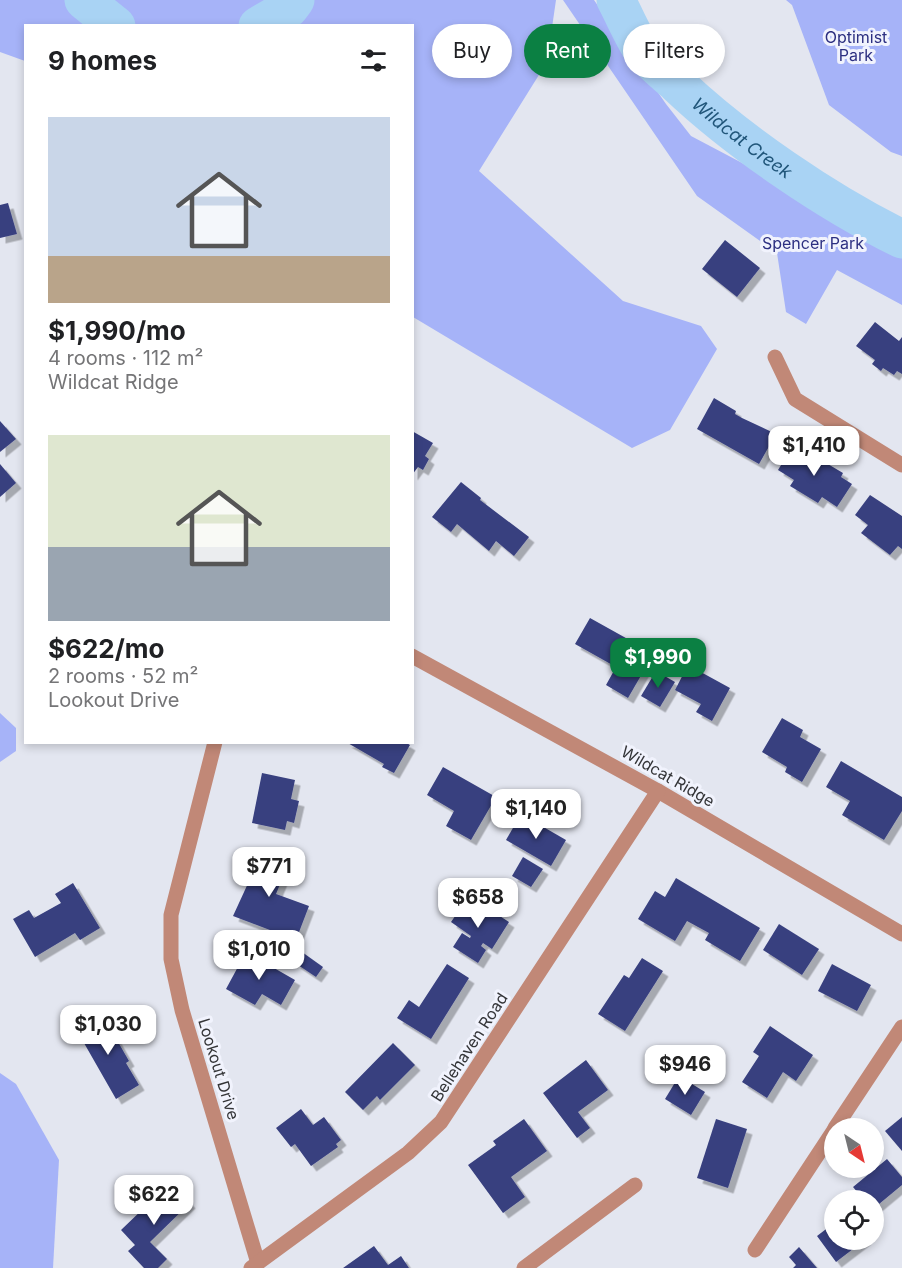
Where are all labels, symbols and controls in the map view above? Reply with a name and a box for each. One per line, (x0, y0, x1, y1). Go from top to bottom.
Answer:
chip: Buy (432, 24, 512, 78)
chip: Rent (524, 24, 611, 78)
chip: Filters (623, 24, 725, 78)
park label: Optimist Park (825, 27, 887, 65)
icon: filters (357, 44, 390, 77)
text: 9 homes (48, 45, 157, 76)
water label: Wildcat Creek (688, 93, 797, 183)
icon: home (165, 156, 273, 264)
park label: Spencer Park (762, 233, 864, 253)
text: $1,990/mo (48, 315, 186, 346)
text: 4 rooms · 112 m² (48, 346, 203, 370)
text: Wildcat Ridge (48, 370, 179, 394)
pin: $1,410 (765, 426, 863, 477)
text: $1,410 (782, 433, 846, 457)
icon: home (165, 474, 273, 582)
text: $622/mo (48, 633, 164, 664)
pin: $1,990 (609, 638, 707, 689)
text: $1,990 (624, 645, 692, 669)
text: 2 rooms · 52 m² (48, 664, 198, 688)
text: Lookout Drive (48, 688, 179, 712)
street label: Wildcat Ridge (618, 741, 718, 811)
pin: $1,140 (487, 789, 585, 840)
text: $1,140 (505, 796, 567, 820)
pin: $771 (233, 847, 305, 898)
text: $771 (246, 854, 292, 878)
pin: $658 (442, 878, 514, 929)
text: $658 (452, 885, 504, 909)
pin: $1,010 (210, 930, 308, 981)
text: $1,010 (227, 937, 291, 961)
street label: Bellehaven Road (426, 989, 512, 1105)
pin: $1,030 (59, 1005, 157, 1056)
text: $1,030 (74, 1012, 142, 1036)
street label: Lookout Drive (194, 1016, 244, 1122)
pin: $946 (649, 1045, 721, 1096)
text: $946 (659, 1052, 711, 1076)
north arrow (824, 1118, 884, 1178)
map controls (824, 1118, 884, 1250)
pin: $622 (118, 1175, 190, 1226)
text: $622 (128, 1182, 180, 1206)
button: locate (824, 1190, 884, 1250)

